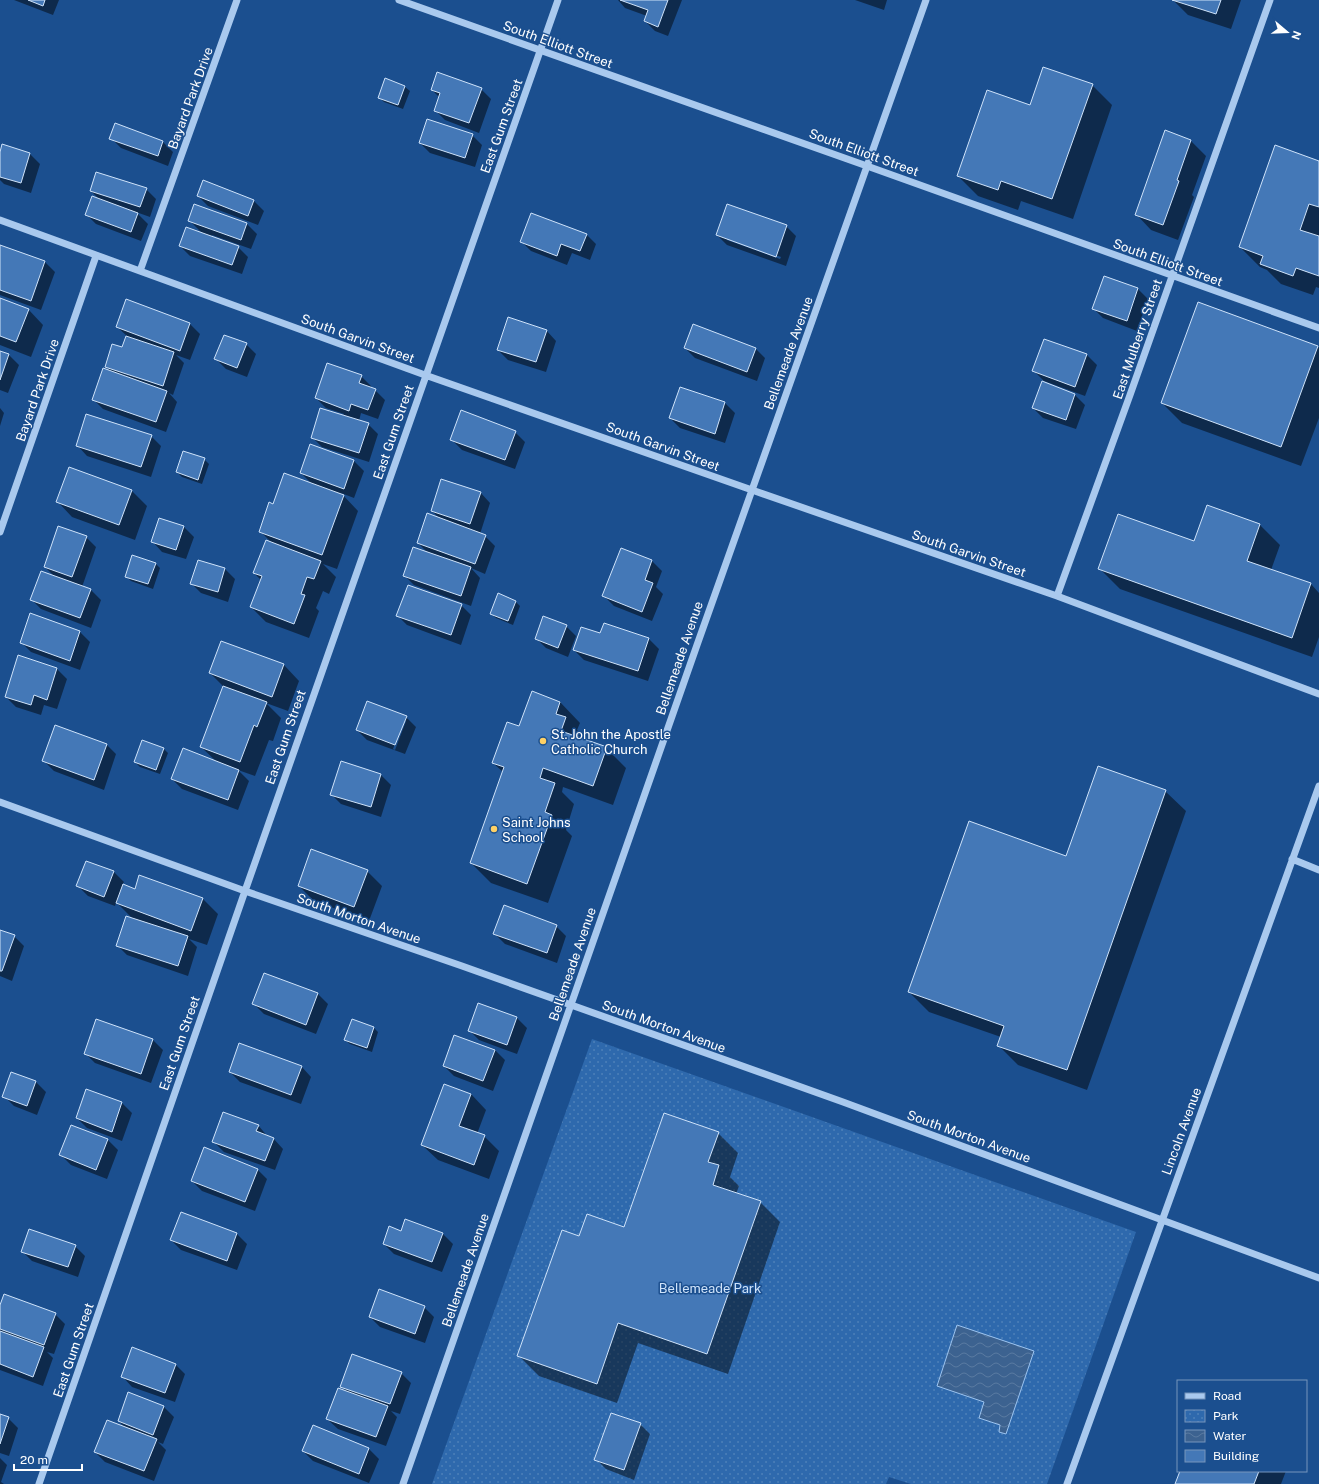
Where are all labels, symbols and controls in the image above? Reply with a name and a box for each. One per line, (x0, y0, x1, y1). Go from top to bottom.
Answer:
north arrow (1267, 12, 1307, 52)
street label: South Elliott Street (501, 18, 615, 71)
text: N (1289, 29, 1304, 41)
street label: Bayard Park Drive (165, 45, 216, 151)
street label: East Gum Street (477, 77, 525, 175)
street label: South Elliott Street (807, 126, 921, 179)
street label: South Elliott Street (1111, 236, 1225, 289)
street label: East Mulberry Street (1110, 277, 1165, 401)
street label: Bellemeade Avenue (761, 295, 816, 412)
street label: South Garvin Street (299, 311, 417, 366)
street label: Bayard Park Drive (13, 337, 62, 443)
street label: East Gum Street (370, 383, 417, 482)
street label: South Garvin Street (604, 419, 722, 474)
street label: South Garvin Street (910, 527, 1028, 580)
street label: Bellemeade Avenue (653, 599, 706, 717)
street label: East Gum Street (262, 688, 309, 787)
place label: St. John the Apostle Catholic Church (551, 727, 671, 757)
marker: St. John the Apostle Catholic Church (538, 736, 548, 746)
place label: Saint Johns School (502, 815, 571, 845)
marker: Saint Johns School (489, 824, 499, 834)
street label: South Morton Avenue (295, 890, 423, 947)
street label: Bellemeade Avenue (546, 905, 599, 1023)
street label: East Gum Street (156, 994, 203, 1093)
street label: South Morton Avenue (600, 997, 728, 1056)
street label: Lincoln Avenue (1159, 1085, 1204, 1177)
street label: South Morton Avenue (905, 1107, 1033, 1166)
street label: Bellemeade Avenue (439, 1211, 492, 1329)
park label: Bellemeade Park (659, 1281, 761, 1296)
street label: East Gum Street (50, 1301, 97, 1400)
legend (1177, 1380, 1307, 1472)
text: Road (1213, 1389, 1241, 1403)
text: Park (1213, 1409, 1239, 1423)
text: Water (1213, 1429, 1247, 1443)
scale bar (14, 1446, 82, 1472)
text: Building (1213, 1449, 1259, 1463)
text: 20 m (20, 1453, 48, 1467)

